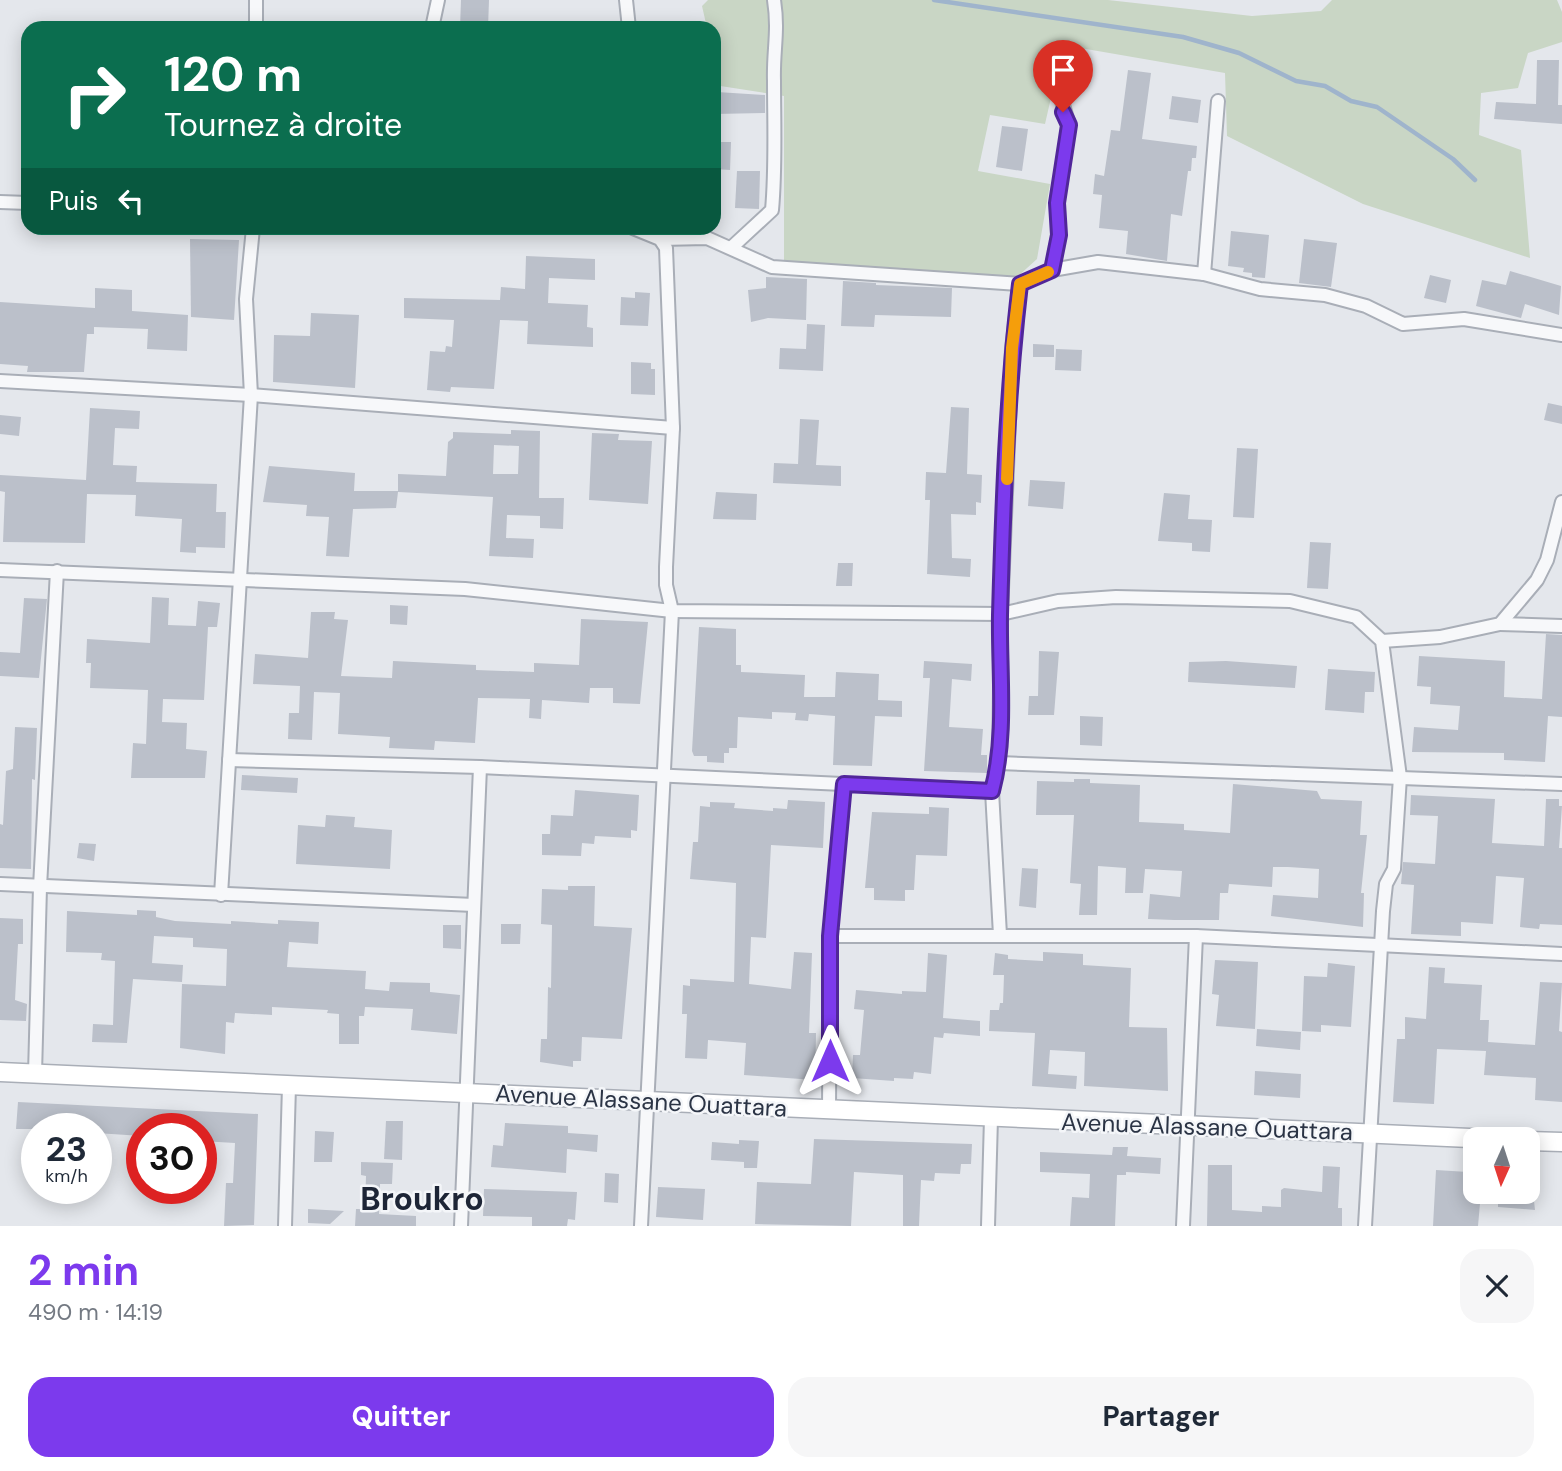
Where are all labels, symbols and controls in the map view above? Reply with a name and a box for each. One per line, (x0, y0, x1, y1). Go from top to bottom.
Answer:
pin (1033, 40, 1093, 112)
text: 120 m (164, 42, 302, 106)
icon: right (49, 49, 140, 140)
icon: arrive (1044, 51, 1082, 89)
text: Tournez à droite (164, 104, 402, 146)
icon: left (112, 182, 150, 220)
text: Puis (49, 184, 98, 218)
position arrow (793, 1024, 867, 1098)
street label: Avenue Alassane Ouattara (494, 1077, 788, 1124)
street label: Avenue Alassane Ouattara (1061, 1106, 1354, 1147)
speed limit sign: 30 (126, 1113, 217, 1204)
text: 23 (46, 1126, 87, 1172)
north arrow (1463, 1127, 1540, 1204)
map controls (1463, 1127, 1540, 1204)
text: km/h (45, 1164, 88, 1188)
district label: Broukro (360, 1178, 484, 1220)
text: 2 min (28, 1243, 139, 1298)
button: close (1460, 1249, 1534, 1323)
text: 490 m · 14:19 (28, 1297, 163, 1327)
button: Quitter (28, 1377, 774, 1457)
button: Partager (788, 1377, 1534, 1457)

